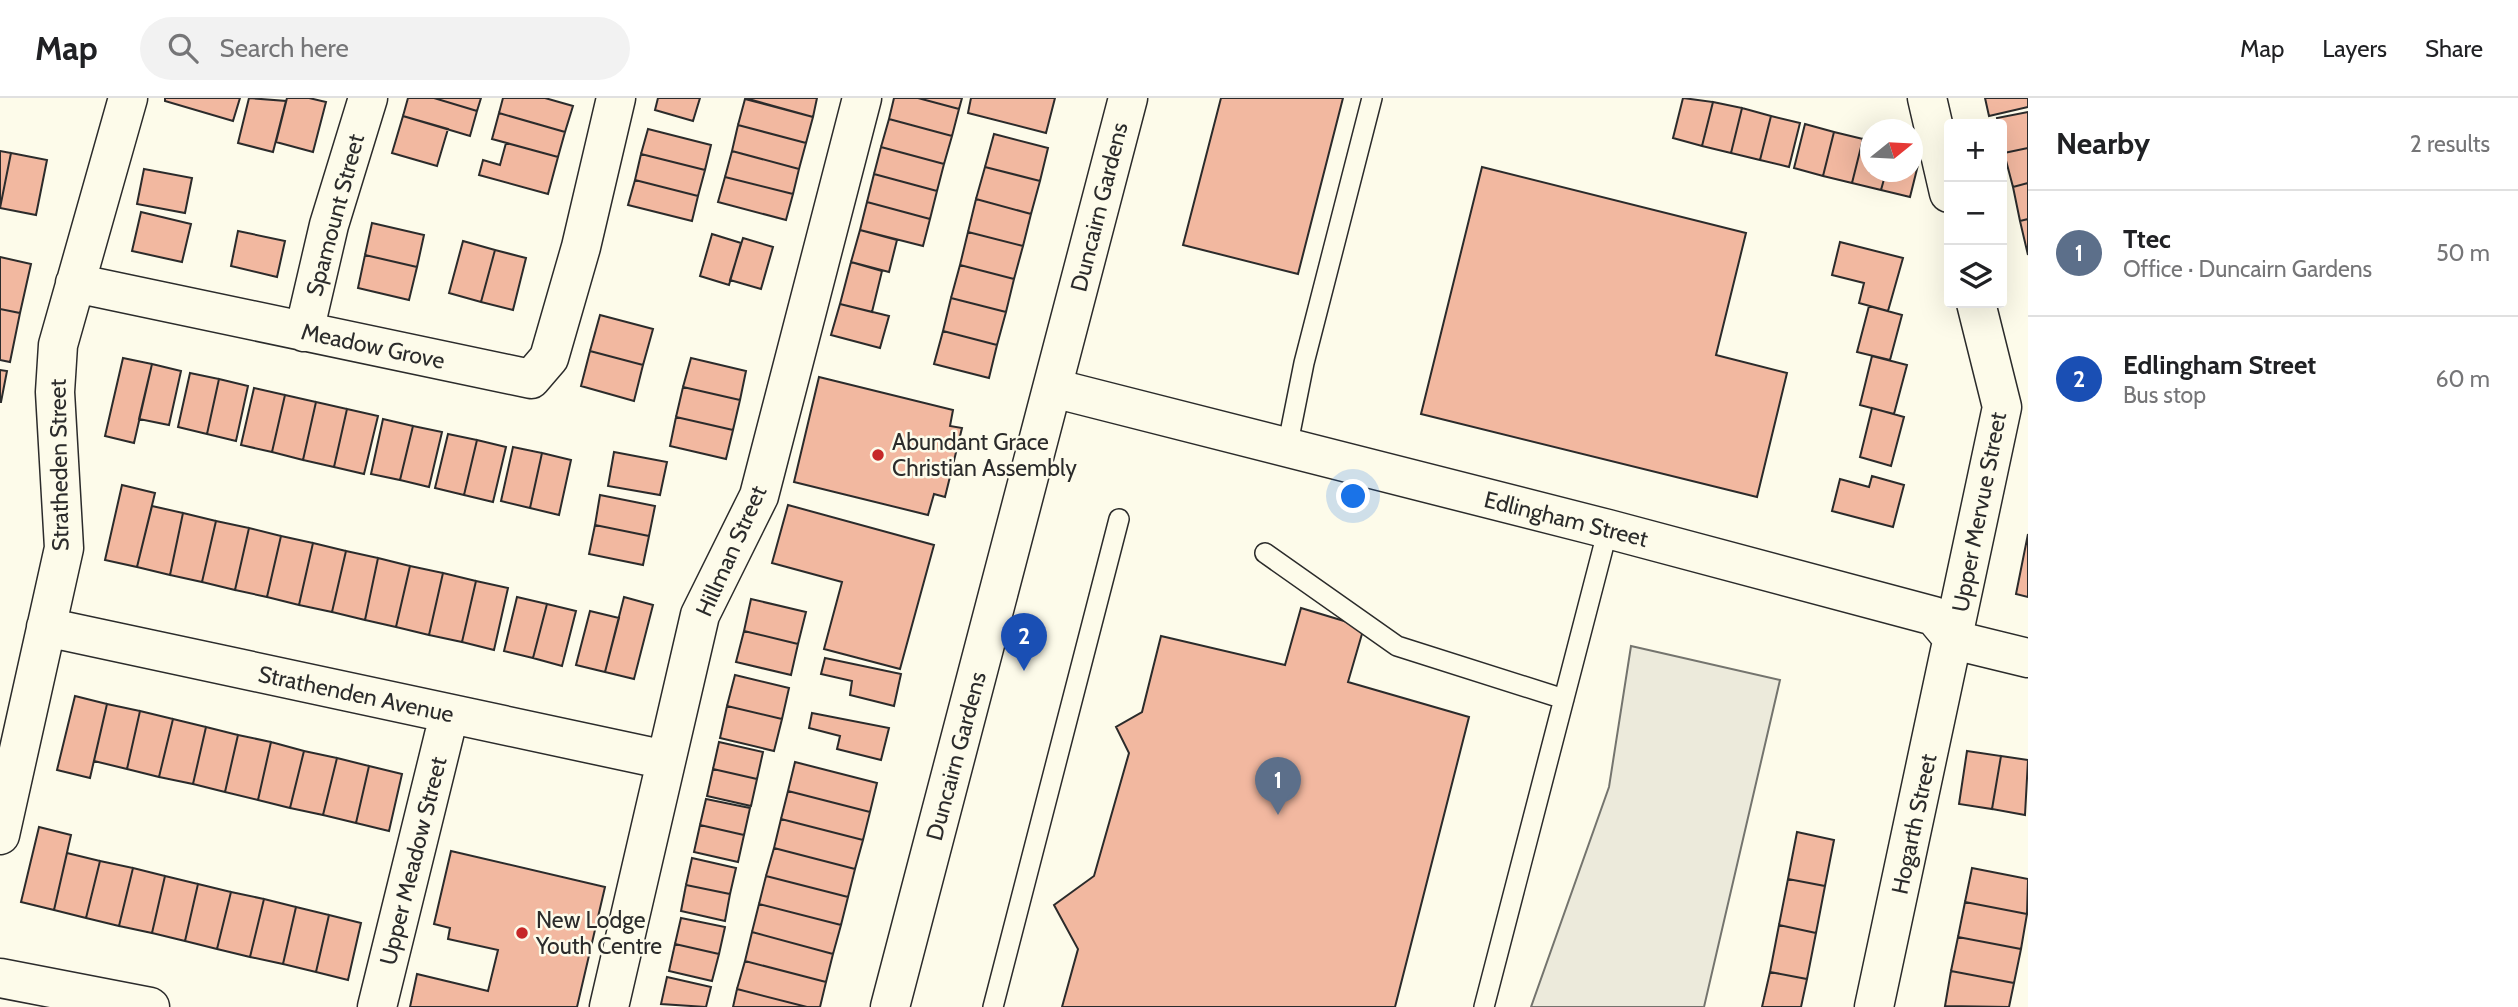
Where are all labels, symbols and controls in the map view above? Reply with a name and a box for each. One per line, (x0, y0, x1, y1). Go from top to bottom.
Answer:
search box (140, 17, 630, 80)
text: Map (35, 28, 98, 68)
icon: search (164, 29, 202, 67)
text: Search here (220, 32, 349, 64)
text: Map (2240, 34, 2284, 63)
text: Layers (2322, 34, 2387, 63)
text: Share (2425, 34, 2483, 63)
street label: Duncairn Gardens (1064, 119, 1134, 295)
north arrow (1860, 119, 1923, 182)
map controls (1944, 119, 2007, 308)
button: + (1944, 119, 2007, 182)
text: Nearby (2056, 125, 2150, 162)
text: 2 results (2410, 130, 2490, 158)
street label: Spamount Street (300, 131, 370, 299)
button: − (1944, 182, 2007, 245)
text: Ttec (2123, 223, 2171, 255)
text: 1 (2075, 239, 2083, 267)
text: 50 m (2436, 239, 2490, 267)
button: layers (1944, 245, 2007, 308)
text: Office · Duncairn Gardens (2123, 255, 2372, 283)
street label: Meadow Grove (299, 317, 448, 375)
text: Edlingham Street (2123, 349, 2316, 381)
text: 2 (2073, 365, 2085, 393)
text: 60 m (2436, 365, 2490, 393)
street label: Stratheden Street (43, 378, 75, 551)
text: Bus stop (2123, 381, 2206, 409)
street label: Upper Mervue Street (1946, 409, 2012, 614)
place label: Abundant Grace Christian Assembly (892, 428, 1077, 482)
marker: Abundant Grace Christian Assembly (870, 447, 886, 463)
your location (1336, 479, 1370, 513)
street label: Hillman Street (690, 481, 772, 621)
street label: Edlingham Street (1481, 485, 1651, 553)
pin: 2 (1001, 613, 1047, 671)
street label: Strathenden Avenue (256, 660, 457, 728)
street label: Duncairn Gardens (920, 669, 992, 843)
street label: Hogarth Street (1885, 751, 1943, 897)
street label: Upper Meadow Street (374, 754, 452, 968)
pin: 1 (1255, 757, 1301, 815)
place label: New Lodge Youth Centre (535, 906, 662, 960)
marker: New Lodge Youth Centre (514, 925, 530, 941)

